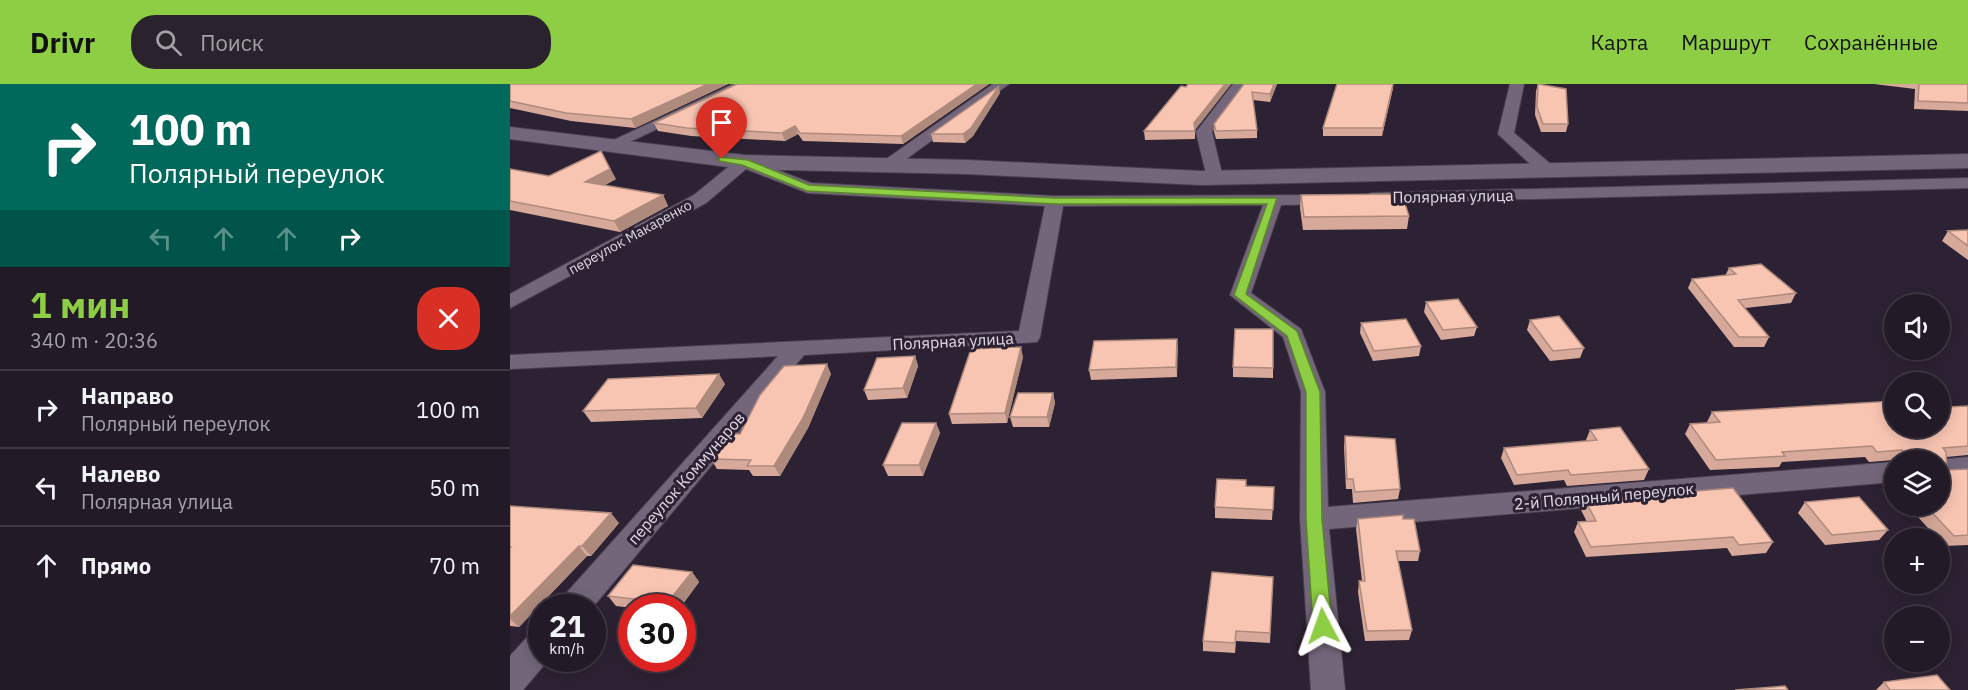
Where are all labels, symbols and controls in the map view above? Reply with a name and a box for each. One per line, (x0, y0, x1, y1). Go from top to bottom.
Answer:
search box (131, 15, 551, 69)
text: Drivr (30, 24, 95, 61)
icon: search (152, 26, 185, 59)
text: Поиск (200, 28, 264, 57)
text: Карта (1590, 28, 1648, 56)
text: Маршрут (1681, 28, 1771, 56)
text: Сохранённые (1804, 28, 1938, 56)
pin (696, 97, 747, 159)
text: 100 m (129, 102, 252, 157)
icon: arrive (705, 106, 738, 139)
icon: right (30, 108, 108, 186)
text: Полярный переулок (129, 155, 385, 190)
street label: Полярная улица (1392, 185, 1514, 207)
street label: переулок Макаренко (565, 196, 695, 278)
icon: left (144, 222, 177, 255)
icon: ahead (207, 222, 240, 255)
icon: ahead (270, 222, 303, 255)
icon: right (333, 222, 366, 255)
text: 1 мин (30, 281, 130, 328)
button: close (417, 287, 480, 350)
map controls (1884, 294, 1950, 672)
button: sound (1884, 294, 1950, 360)
text: 340 m · 20:36 (30, 327, 158, 354)
street label: Полярная улица (892, 328, 1015, 354)
button: search (1884, 372, 1950, 438)
text: Направо (81, 381, 174, 410)
icon: right (30, 393, 63, 426)
text: 100 m (416, 395, 480, 424)
street label: переулок Коммунаров (623, 408, 749, 548)
text: Полярный переулок (81, 410, 270, 437)
button: layers (1884, 450, 1950, 516)
text: Налево (81, 459, 160, 488)
icon: left (30, 471, 63, 504)
text: 50 m (429, 473, 480, 502)
street label: 2-й Полярный переулок (1513, 478, 1695, 514)
text: Полярная улица (81, 488, 233, 515)
button: + (1884, 528, 1950, 594)
icon: ahead (30, 549, 63, 582)
text: Прямо (81, 551, 151, 580)
text: 70 m (429, 551, 480, 580)
speed limit sign: 30 (618, 594, 696, 672)
position arrow (1291, 594, 1355, 658)
text: 21 (549, 606, 585, 645)
button: − (1884, 606, 1950, 672)
text: km/h (549, 639, 585, 658)

